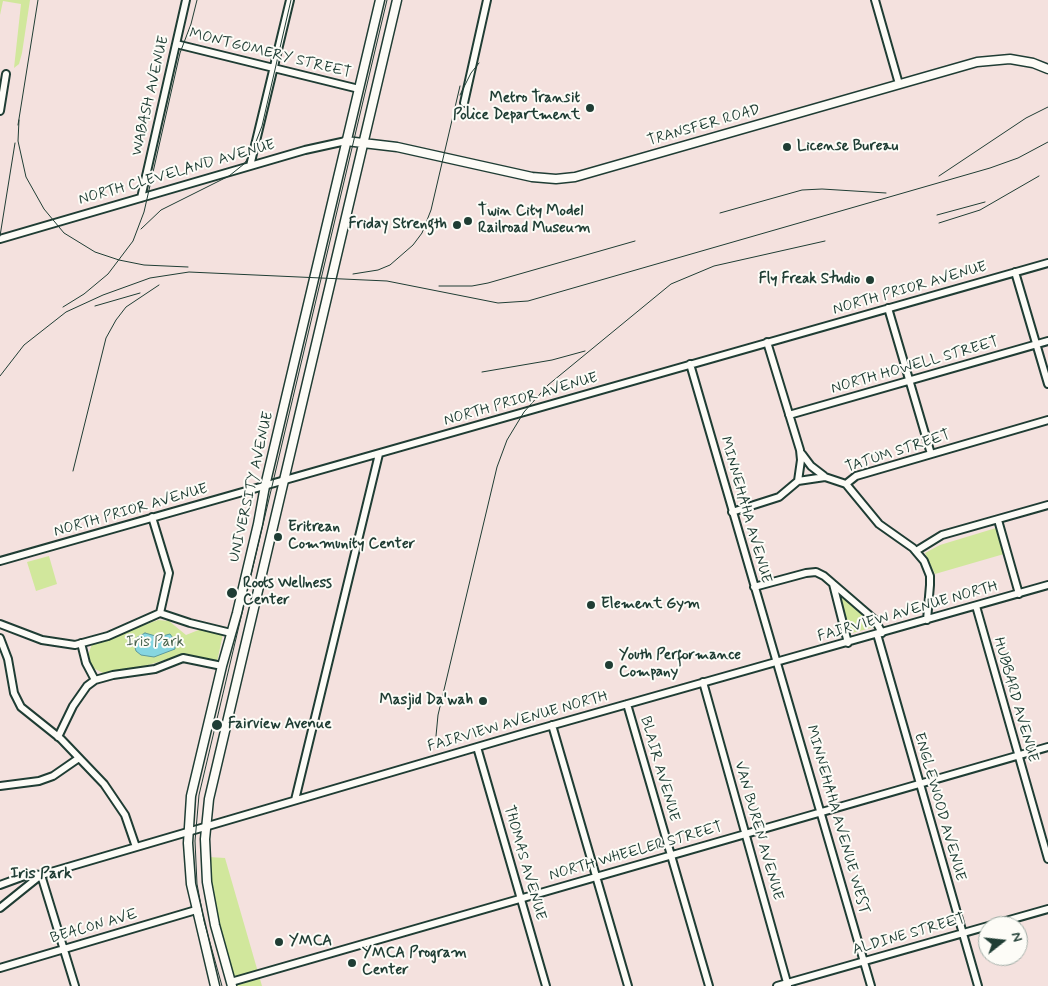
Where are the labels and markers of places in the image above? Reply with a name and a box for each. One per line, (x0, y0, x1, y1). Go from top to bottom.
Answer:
place label: Metro Transit Police Department (453, 90, 580, 125)
marker: Metro Transit Police Department (584, 102, 596, 114)
place label: License Bureau (797, 138, 898, 156)
marker: License Bureau (781, 141, 793, 153)
place label: Twin City Model Railroad Museum (478, 203, 591, 238)
marker: Twin City Model Railroad Museum (462, 215, 474, 227)
place label: Friday Strength (349, 216, 447, 234)
marker: Friday Strength (451, 219, 463, 231)
place label: Fly Freak Studio (759, 271, 860, 289)
marker: Fly Freak Studio (864, 274, 876, 286)
place label: Eritrean Community Center (288, 519, 415, 554)
marker: Eritrean Community Center (272, 531, 284, 543)
place label: Roots Wellness Center (243, 575, 332, 610)
marker: Roots Wellness Center (225, 586, 239, 600)
place label: Element Gym (601, 596, 700, 614)
marker: Element Gym (585, 599, 597, 611)
place label: Youth Performance Company (619, 647, 741, 682)
marker: Youth Performance Company (603, 659, 615, 671)
place label: Masjid Da'wah (380, 692, 473, 710)
marker: Masjid Da'wah (477, 695, 489, 707)
place label: Fairview Avenue (228, 716, 332, 734)
marker: Fairview Avenue (210, 718, 224, 732)
place label: YMCA (289, 933, 332, 951)
marker: YMCA (273, 936, 285, 948)
place label: YMCA Program Center (362, 945, 467, 980)
marker: YMCA Program Center (346, 957, 358, 969)

